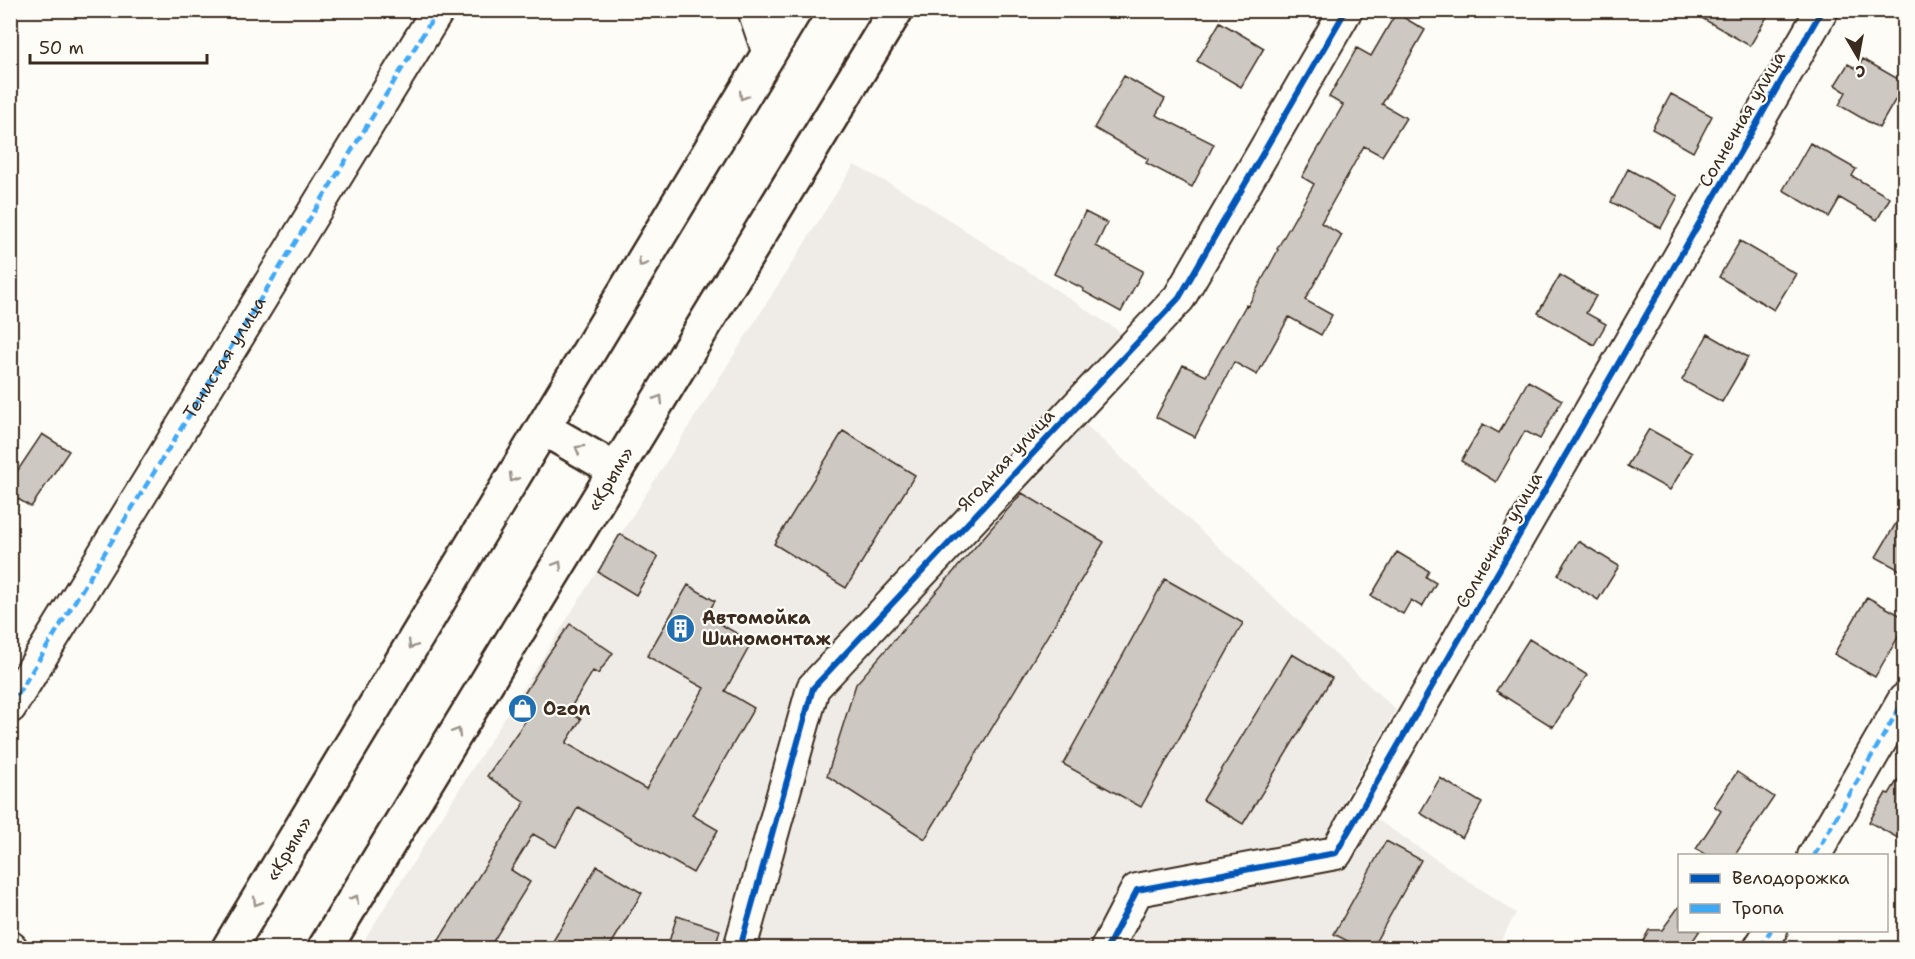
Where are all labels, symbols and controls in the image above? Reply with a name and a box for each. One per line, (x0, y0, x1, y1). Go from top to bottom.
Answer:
scale bar (30, 27, 207, 65)
north arrow (1828, 27, 1888, 87)
text: 50 m (39, 36, 84, 60)
street label: Солнечная улица (1693, 47, 1791, 191)
text: С (1854, 60, 1867, 83)
one-way arrow (739, 90, 751, 100)
one-way arrow (638, 257, 650, 267)
street label: Тенистая улица (178, 292, 271, 423)
one-way arrow (652, 395, 664, 405)
street label: Ягодная улица (952, 404, 1060, 516)
street label: «Крым» (582, 442, 639, 516)
one-way arrow (575, 445, 585, 457)
street label: Солнечная улица (1450, 468, 1548, 612)
one-way arrow (508, 472, 520, 482)
one-way arrow (551, 561, 562, 571)
place label: Автомойка Шиномонтаж (702, 606, 831, 651)
building icon: Автомойка Шиномонтаж (665, 612, 697, 644)
one-way arrow (408, 639, 419, 649)
shop icon: Ozon (506, 693, 538, 725)
place label: Ozon (543, 697, 590, 721)
one-way arrow (449, 728, 461, 738)
street label: «Крым» (260, 812, 318, 885)
legend (1678, 854, 1888, 932)
text: Велодорожка (1732, 866, 1850, 890)
one-way arrow (348, 895, 360, 905)
one-way arrow (253, 896, 265, 906)
text: Тропа (1732, 896, 1784, 920)

